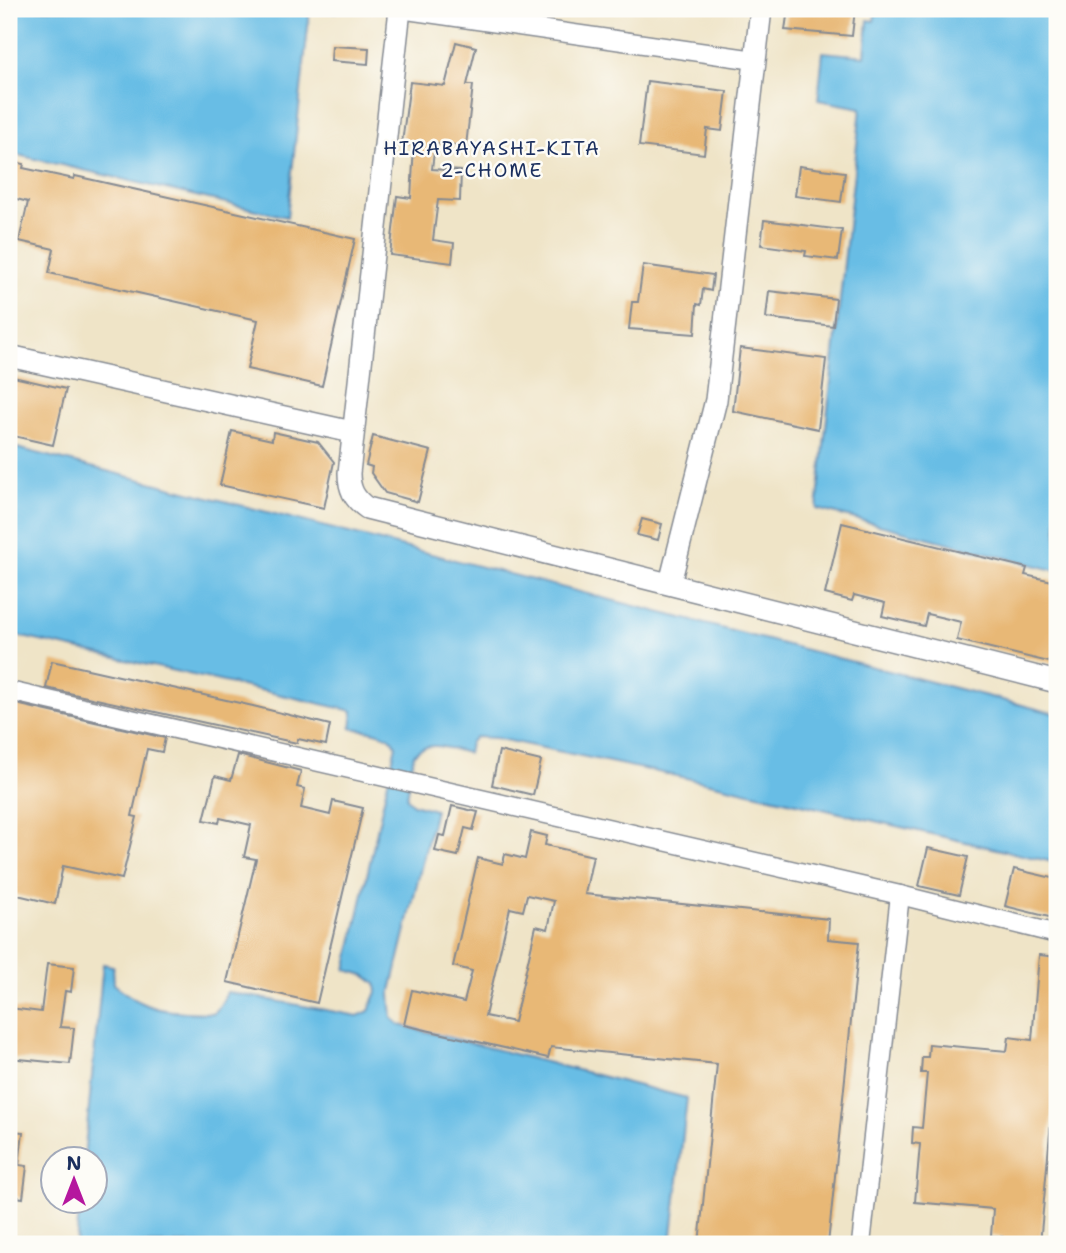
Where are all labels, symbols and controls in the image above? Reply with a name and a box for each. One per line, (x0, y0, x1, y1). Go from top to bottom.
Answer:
district label: HIRABAYASHI-KITA 2-CHOME (383, 136, 601, 183)
north arrow (38, 1144, 108, 1214)
text: N (66, 1151, 82, 1176)

